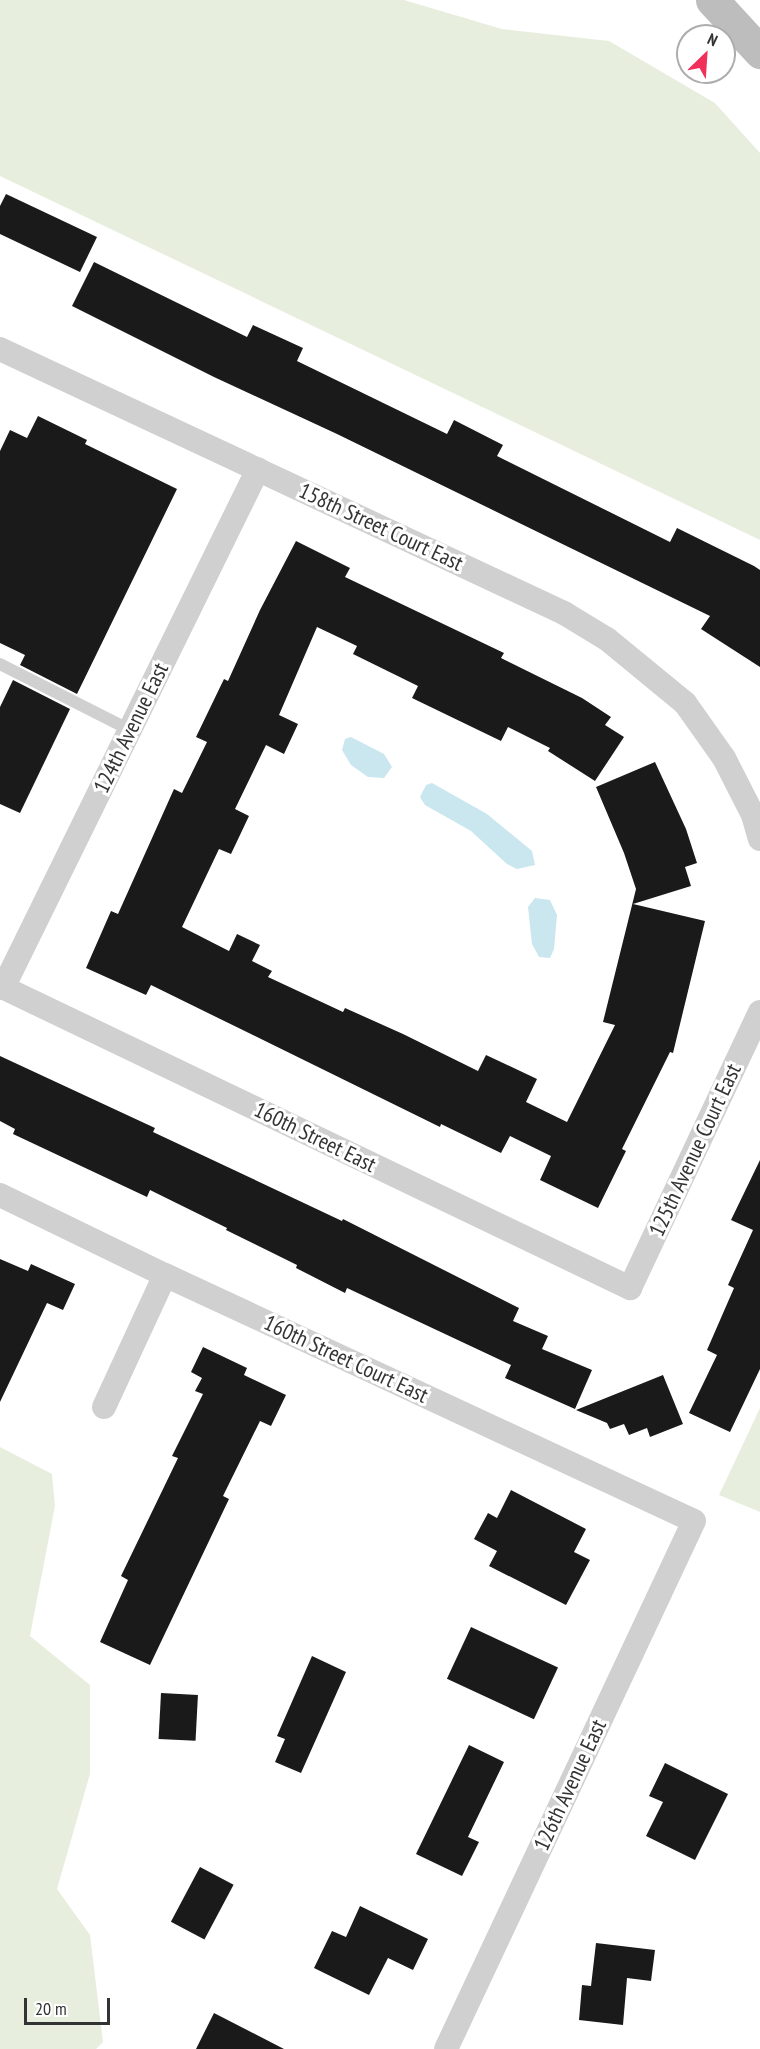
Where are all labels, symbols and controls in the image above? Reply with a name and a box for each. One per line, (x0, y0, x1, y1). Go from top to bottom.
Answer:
north arrow (676, 24, 736, 84)
text: N (705, 29, 721, 50)
street label: 158th Street Court East (295, 477, 467, 577)
street label: 124th Avenue East (88, 658, 174, 798)
street label: 125th Avenue Court East (643, 1059, 747, 1241)
street label: 160th Street East (250, 1096, 380, 1178)
street label: 160th Street Court East (260, 1309, 432, 1409)
street label: 126th Avenue East (528, 1715, 612, 1855)
scale bar (27, 1986, 112, 2024)
text: 20 m (35, 1997, 67, 2020)

